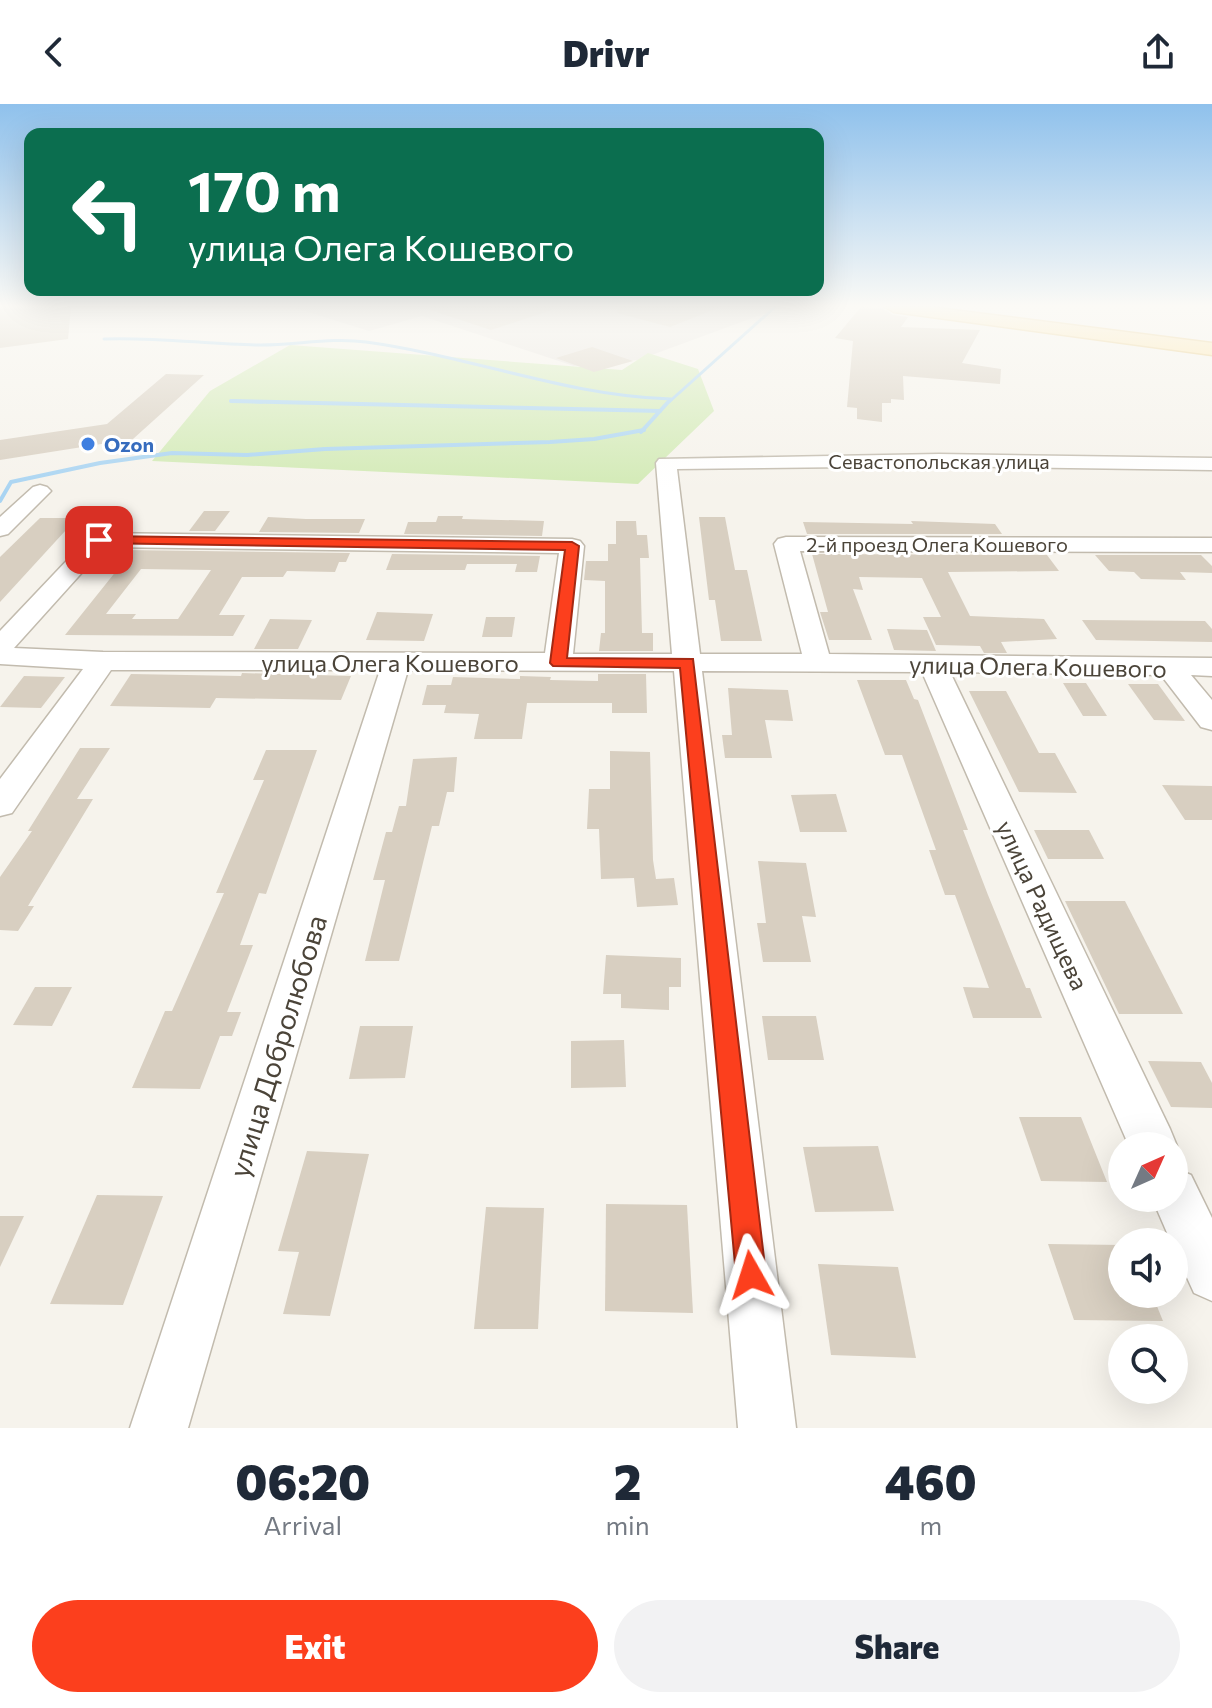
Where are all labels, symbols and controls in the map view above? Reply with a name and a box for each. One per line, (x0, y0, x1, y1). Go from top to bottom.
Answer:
icon: back (32, 30, 76, 74)
text: Drivr (562, 30, 650, 74)
icon: share (1136, 30, 1180, 74)
text: 170 m (188, 155, 341, 224)
icon: left (56, 160, 160, 264)
text: улица Олега Кошевого (188, 224, 574, 268)
place label: Ozon (104, 432, 154, 456)
marker: Ozon (79, 435, 97, 453)
street label: Севастопольская улица (828, 449, 1050, 473)
pin (65, 506, 133, 574)
icon: arrive (77, 518, 121, 562)
street label: 2-й проезд Олега Кошевого (806, 532, 1068, 556)
street label: улица Олега Кошевого (261, 648, 519, 677)
street label: улица Олега Кошевого (909, 649, 1167, 683)
street label: улица Радищева (991, 816, 1095, 994)
street label: улица Добролюбова (221, 911, 333, 1181)
north arrow (1108, 1132, 1188, 1212)
map controls (1108, 1132, 1188, 1404)
button: sound (1108, 1228, 1188, 1308)
position arrow (709, 1233, 793, 1317)
button: search (1108, 1324, 1188, 1404)
text: 06:20 (235, 1451, 370, 1510)
text: 2 (614, 1451, 641, 1510)
text: 460 (885, 1451, 977, 1510)
text: Arrival (263, 1509, 342, 1540)
text: min (605, 1509, 650, 1540)
text: m (919, 1509, 942, 1540)
button: Exit (32, 1600, 598, 1692)
button: Share (614, 1600, 1180, 1692)

